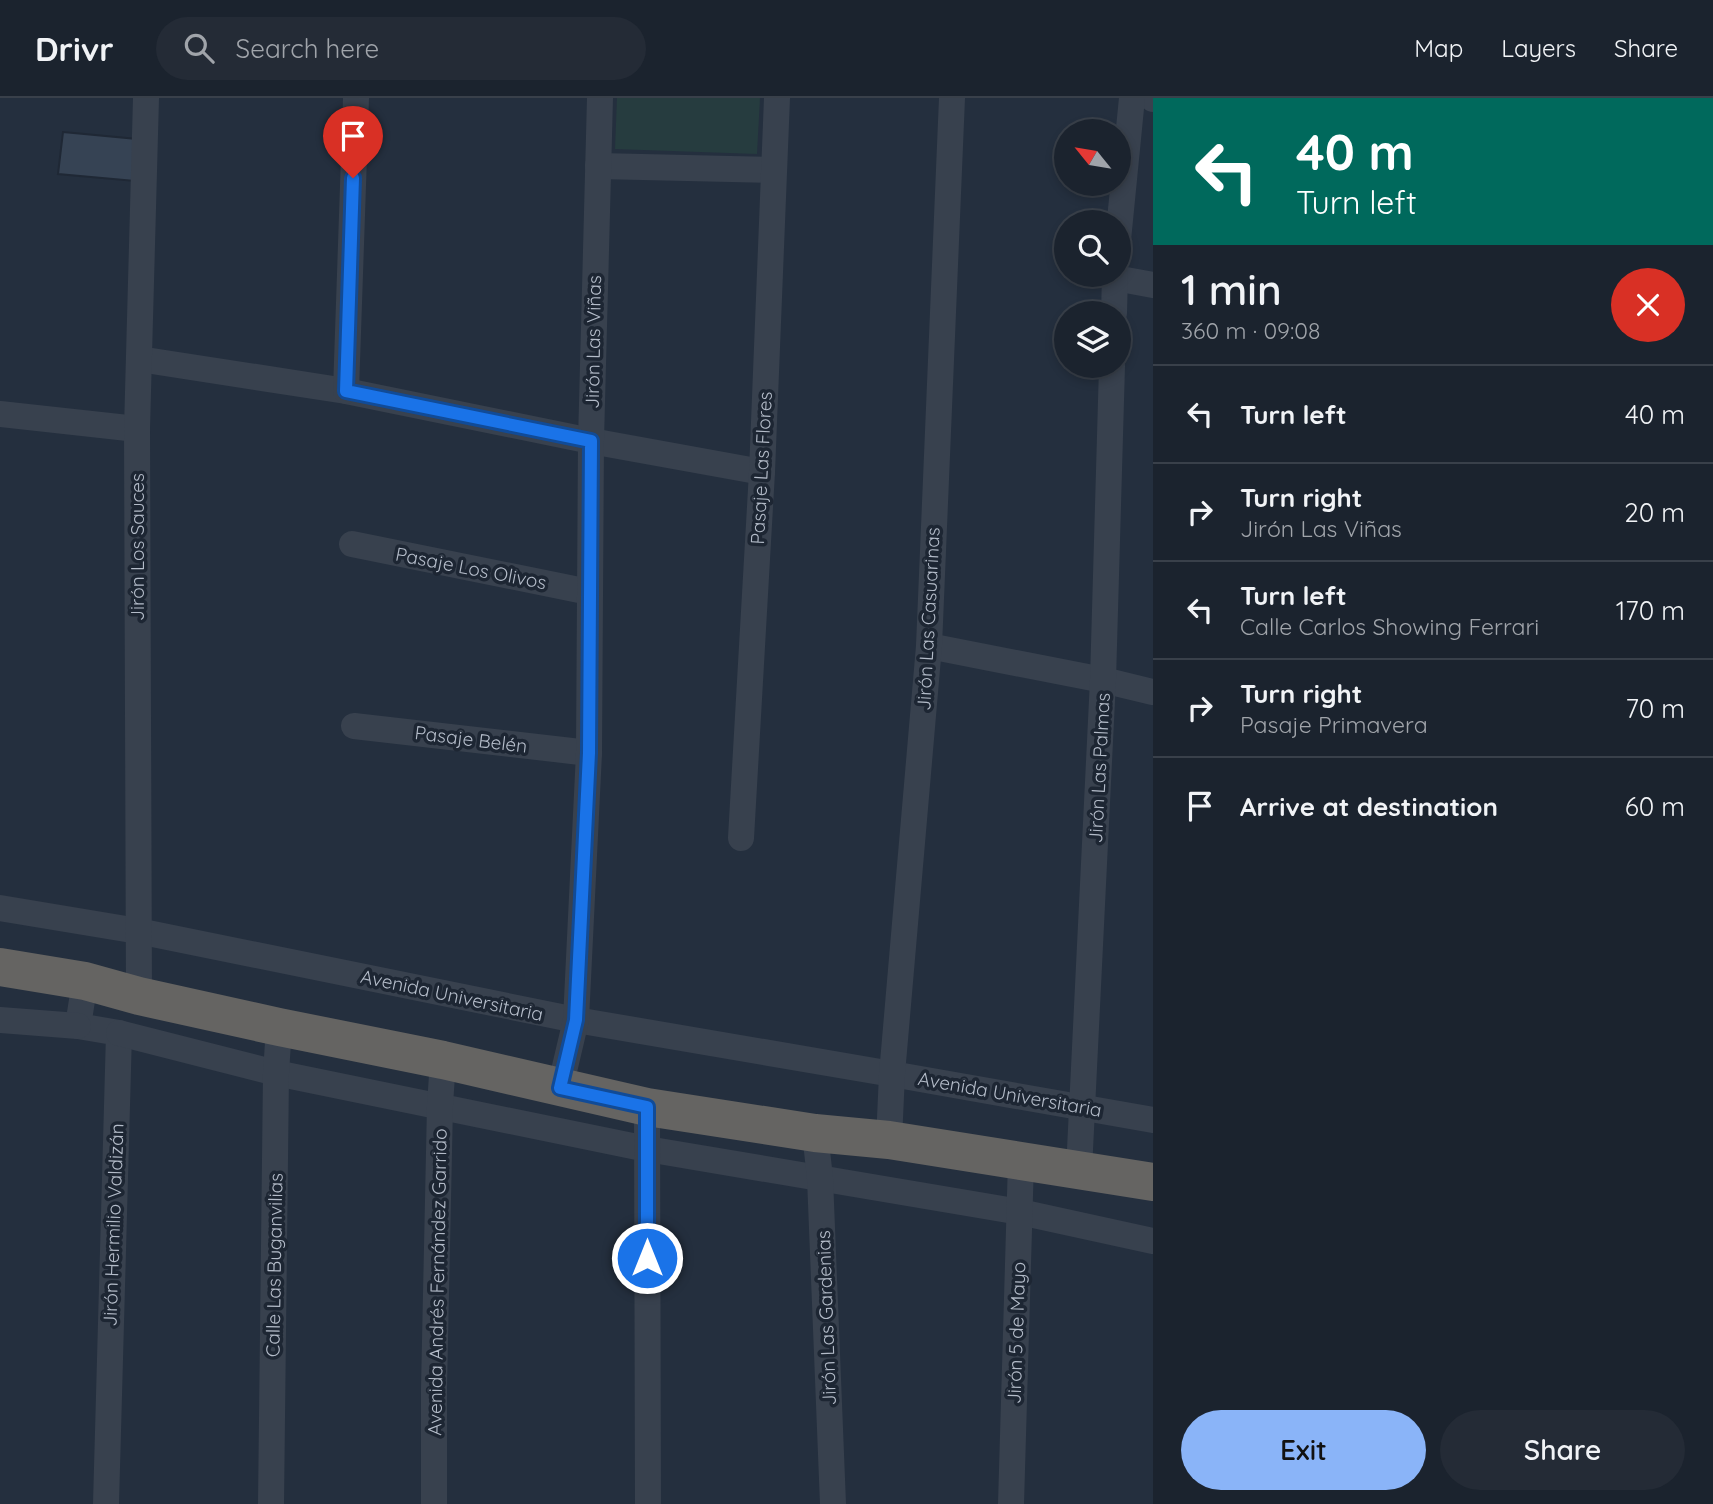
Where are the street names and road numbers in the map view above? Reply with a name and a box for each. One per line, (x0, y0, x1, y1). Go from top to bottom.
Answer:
street label: Jirón Las Viñas (580, 275, 606, 409)
street label: Pasaje Las Flores (745, 391, 777, 545)
street label: Jirón Los Sauces (125, 473, 149, 621)
street label: Jirón Las Casuarinas (911, 527, 945, 711)
street label: Pasaje Los Olivos (393, 542, 549, 594)
street label: Jirón Las Palmas (1083, 692, 1115, 844)
street label: Pasaje Belén (413, 720, 529, 758)
street label: Avenida Universitaria (358, 964, 546, 1026)
street label: Avenida Universitaria (916, 1066, 1104, 1122)
street label: Jirón Hermilio Valdizán (97, 1123, 129, 1327)
street label: Avenida Andrés Fernández Garrido (422, 1128, 452, 1436)
street label: Calle Las Buganvilias (260, 1173, 288, 1357)
street label: Jirón Las Gardenias (811, 1230, 841, 1406)
street label: Jirón 5 de Mayo (1002, 1261, 1030, 1405)

